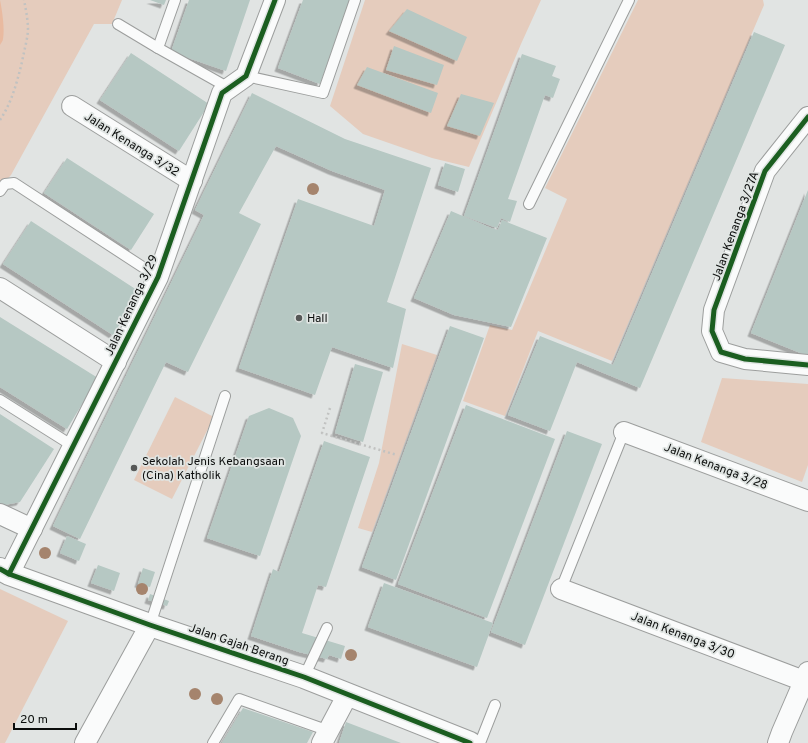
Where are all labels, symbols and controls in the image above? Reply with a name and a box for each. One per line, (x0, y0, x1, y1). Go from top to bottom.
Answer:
street label: Jalan Kenanga 3/32 (81, 109, 182, 181)
street label: Jalan Kenanga 3/27A (709, 169, 763, 283)
street label: Jalan Kenanga 3/29 (101, 252, 162, 359)
place label: Hall (307, 311, 328, 327)
marker: Hall (294, 313, 304, 323)
street label: Jalan Kenanga 3/28 (661, 440, 770, 494)
place label: Sekolah Jenis Kebangsaan (Cina) Katholik (142, 454, 285, 484)
marker: Sekolah Jenis Kebangsaan (Cina) Katholik (129, 463, 139, 473)
street label: Jalan Kenanga 3/30 (628, 609, 737, 663)
street label: Jalan Gajah Berang (186, 620, 291, 670)
scale bar (14, 705, 76, 731)
text: 20 m (20, 712, 48, 728)

